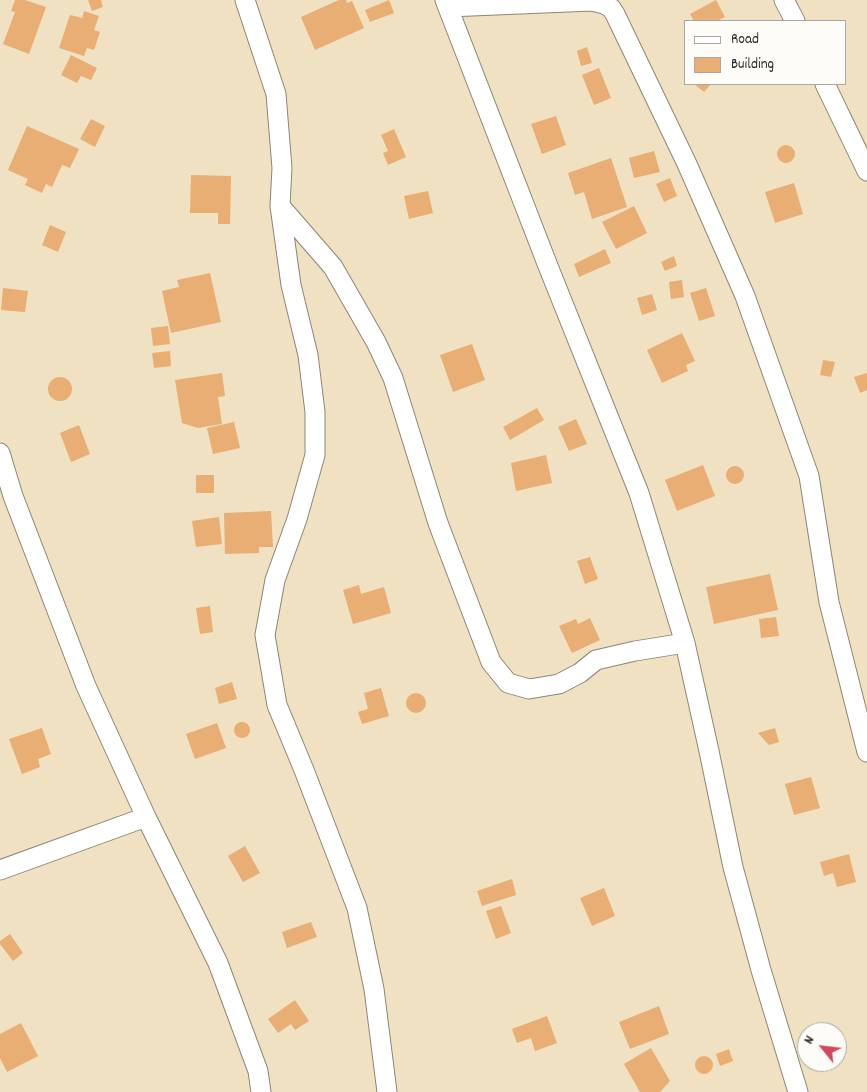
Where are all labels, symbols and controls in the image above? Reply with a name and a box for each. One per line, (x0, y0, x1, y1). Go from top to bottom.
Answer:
legend (684, 20, 847, 85)
text: Road (731, 29, 759, 51)
text: Building (731, 54, 774, 76)
north arrow (797, 1022, 847, 1072)
text: N (799, 1032, 820, 1048)

